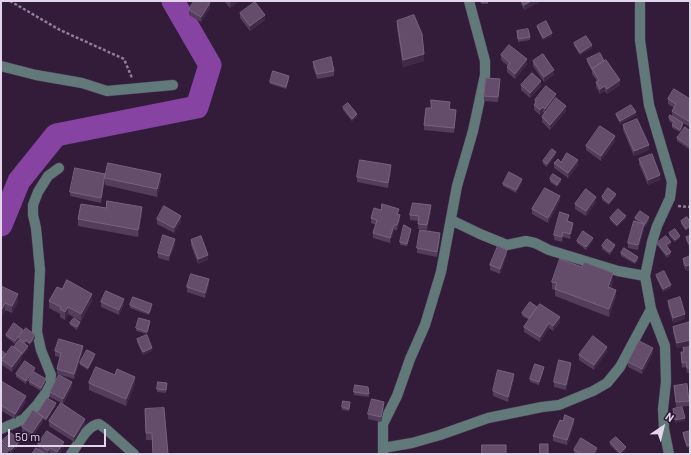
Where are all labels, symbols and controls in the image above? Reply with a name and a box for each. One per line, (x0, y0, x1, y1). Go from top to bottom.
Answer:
north arrow (643, 407, 683, 447)
text: N (663, 409, 677, 424)
scale bar (10, 421, 108, 447)
text: 50 m (15, 429, 40, 443)

